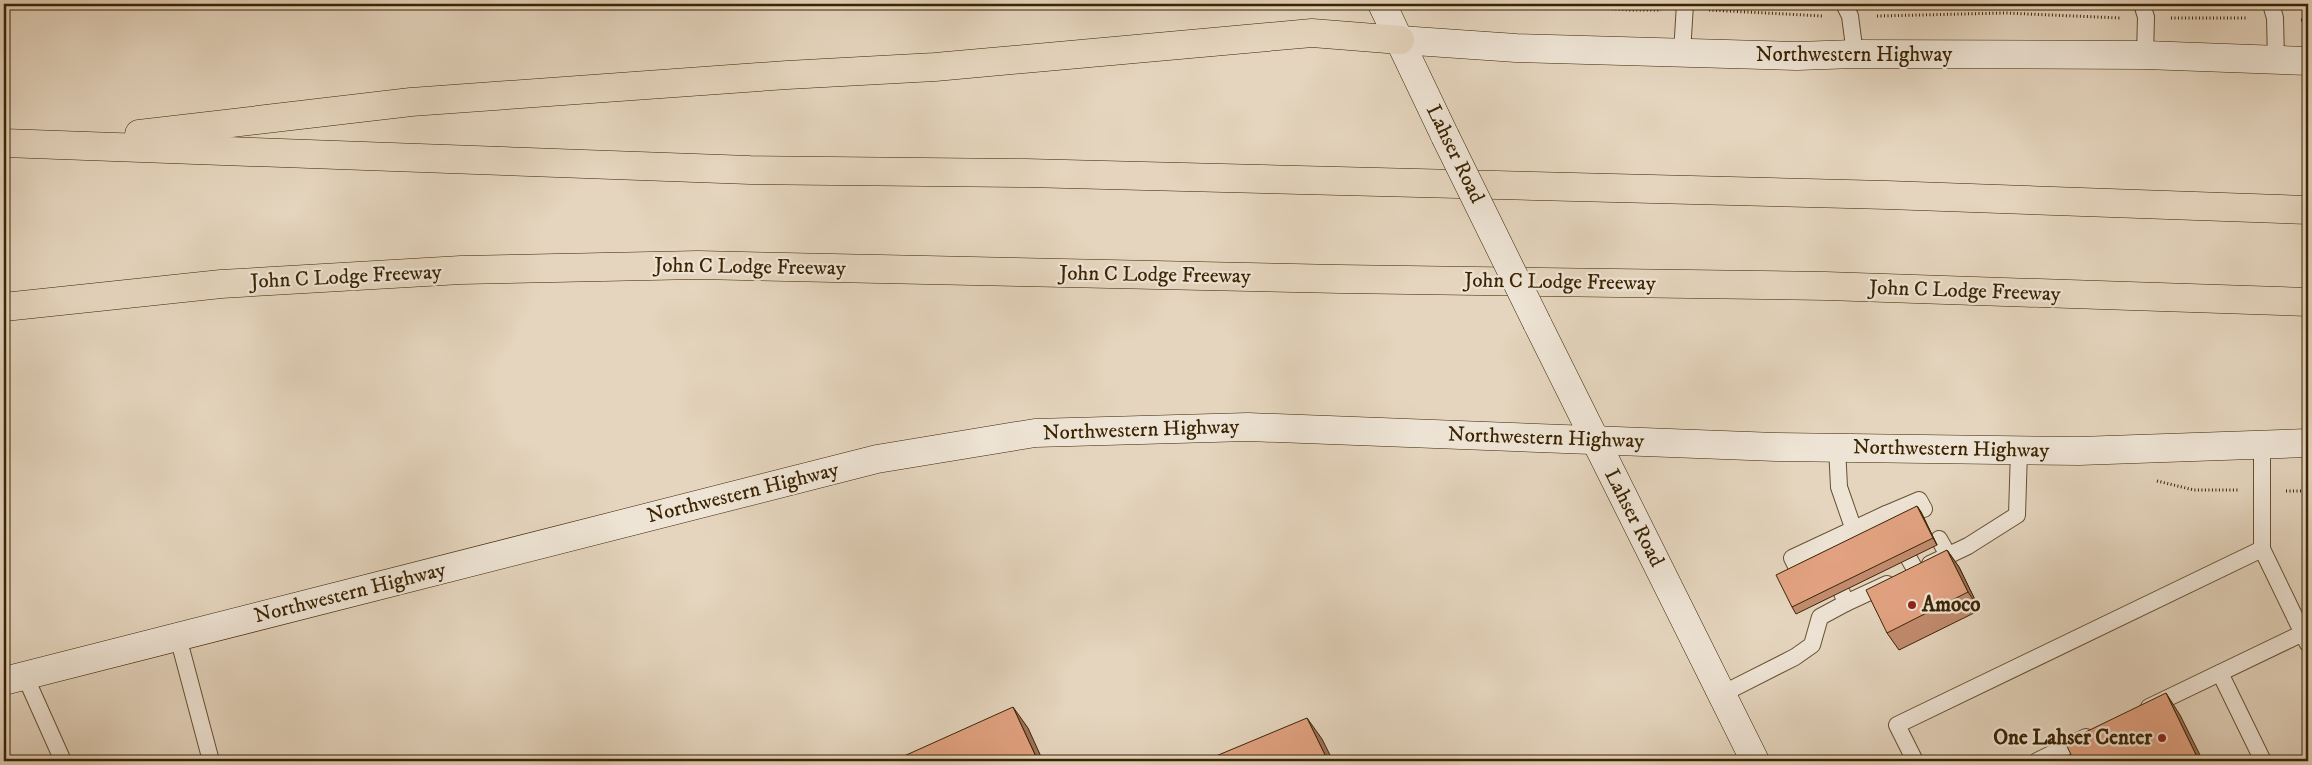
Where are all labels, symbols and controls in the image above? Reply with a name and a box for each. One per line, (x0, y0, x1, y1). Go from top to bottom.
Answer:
street label: Northwestern Highway (1756, 42, 1953, 68)
street label: Lahser Road (1420, 100, 1490, 208)
street label: John C Lodge Freeway (652, 252, 847, 282)
street label: John C Lodge Freeway (248, 259, 443, 295)
street label: John C Lodge Freeway (1057, 260, 1252, 290)
street label: John C Lodge Freeway (1462, 267, 1657, 297)
street label: John C Lodge Freeway (1867, 275, 2062, 307)
street label: Northwestern Highway (1042, 414, 1241, 446)
street label: Northwestern Highway (1447, 422, 1646, 454)
street label: Northwestern Highway (1853, 434, 2050, 464)
street label: Northwestern Highway (645, 456, 842, 529)
street label: Lahser Road (1598, 465, 1670, 572)
street label: Northwestern Highway (252, 556, 449, 629)
place label: Amoco (1921, 592, 1981, 618)
marker: Amoco (1906, 599, 1918, 611)
place label: One Lahser Center (1993, 725, 2153, 751)
marker: One Lahser Center (2156, 732, 2168, 744)

